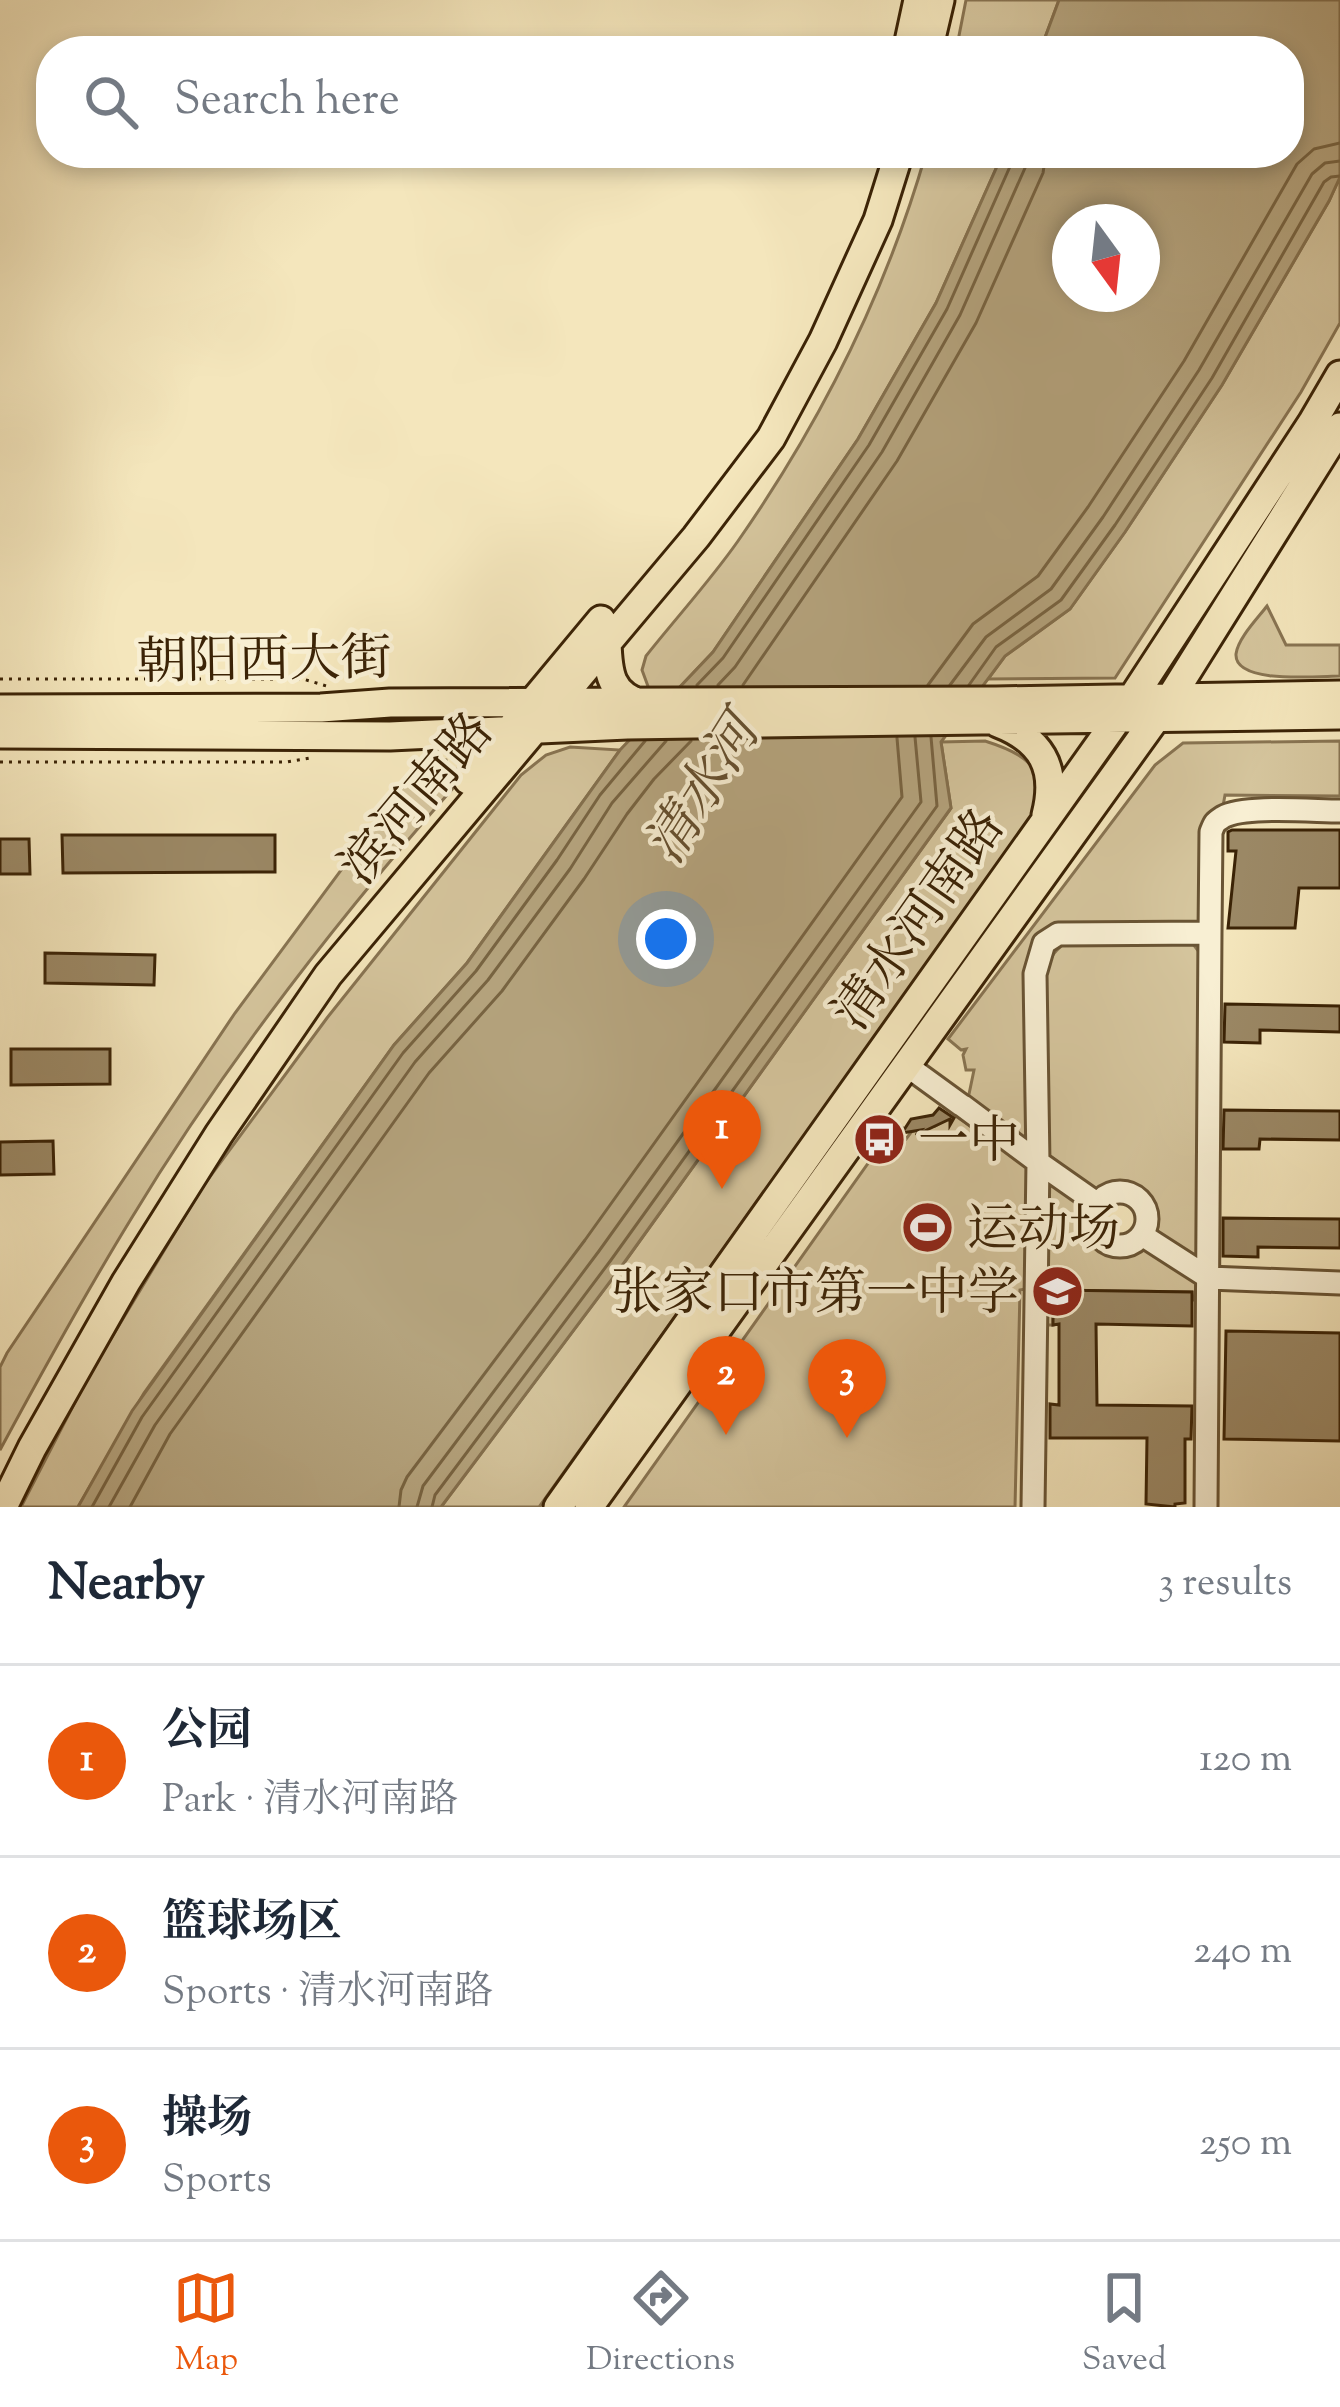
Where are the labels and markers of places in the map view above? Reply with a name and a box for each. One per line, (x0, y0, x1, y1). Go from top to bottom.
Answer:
pin: 1 (683, 1090, 761, 1189)
place label: 一中 (918, 1108, 1020, 1181)
bus stop icon: 一中 (851, 1111, 907, 1167)
place label: 运动场 (967, 1196, 1120, 1269)
sports icon: 运动场 (900, 1199, 956, 1255)
place label: 张家口市第一中学 (611, 1260, 1019, 1333)
school or university icon: 张家口市第一中学 (1030, 1263, 1086, 1319)
pin: 2 (687, 1336, 765, 1435)
pin: 3 (808, 1339, 886, 1438)

